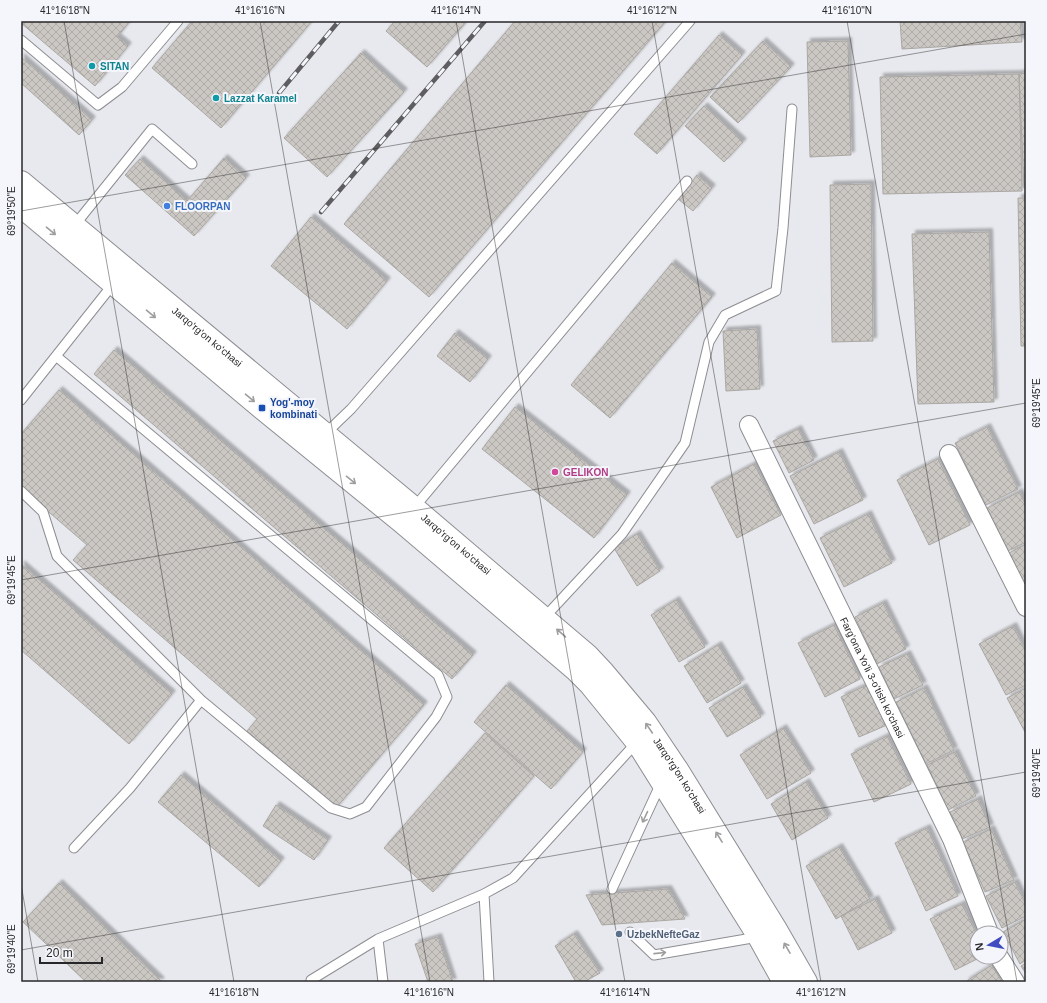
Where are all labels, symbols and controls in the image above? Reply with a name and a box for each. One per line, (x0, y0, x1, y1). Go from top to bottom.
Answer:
text: 41°16'18"N (40, 5, 90, 16)
text: 41°16'16"N (235, 5, 285, 16)
text: 41°16'14"N (431, 5, 481, 16)
text: 41°16'12"N (627, 5, 677, 16)
text: 41°16'10"N (822, 5, 872, 16)
marker: SITAN (87, 61, 97, 71)
place label: SITAN (100, 61, 129, 72)
marker: Lazzat Karamel (211, 93, 221, 103)
place label: Lazzat Karamel (224, 93, 297, 104)
text: 69°19'50"E (6, 186, 17, 236)
marker: FLOORPAN (162, 201, 172, 211)
place label: FLOORPAN (175, 201, 230, 212)
one-way arrow (46, 226, 56, 235)
street label: Jarqo'rg'on ko'chasi (170, 304, 244, 369)
one-way arrow (146, 309, 156, 319)
text: 69°19'45"E (1031, 378, 1042, 428)
one-way arrow (245, 393, 255, 402)
place label: Yog'-moy kombinati (270, 397, 317, 420)
marker: Yog'-moy kombinati (257, 403, 267, 413)
marker: GELIKON (550, 467, 560, 477)
place label: GELIKON (563, 467, 609, 478)
one-way arrow (345, 476, 356, 485)
street label: Jarqo'rg'on ko'chasi (419, 511, 493, 576)
text: 69°19'45"E (6, 555, 17, 605)
street label: Farg'ona Yo'li 3-o'tish ko'chasi (839, 615, 907, 739)
one-way arrow (555, 628, 566, 637)
one-way arrow (645, 723, 653, 734)
street label: Jarqo'rg'on ko'chasi (652, 735, 708, 815)
text: 69°19'40"E (1031, 748, 1042, 798)
one-way arrow (641, 811, 648, 823)
one-way arrow (715, 832, 723, 843)
text: 69°19'40"E (6, 924, 17, 974)
north arrow (969, 925, 1009, 965)
marker: UzbekNefteGaz (614, 929, 624, 939)
place label: UzbekNefteGaz (627, 929, 700, 940)
scale bar (40, 939, 102, 965)
one-way arrow (782, 942, 790, 954)
text: N (973, 942, 986, 952)
text: 20 m (46, 946, 73, 960)
one-way arrow (653, 950, 666, 957)
text: 41°16'18"N (209, 987, 259, 998)
text: 41°16'16"N (404, 987, 454, 998)
text: 41°16'14"N (600, 987, 650, 998)
text: 41°16'12"N (796, 987, 846, 998)

